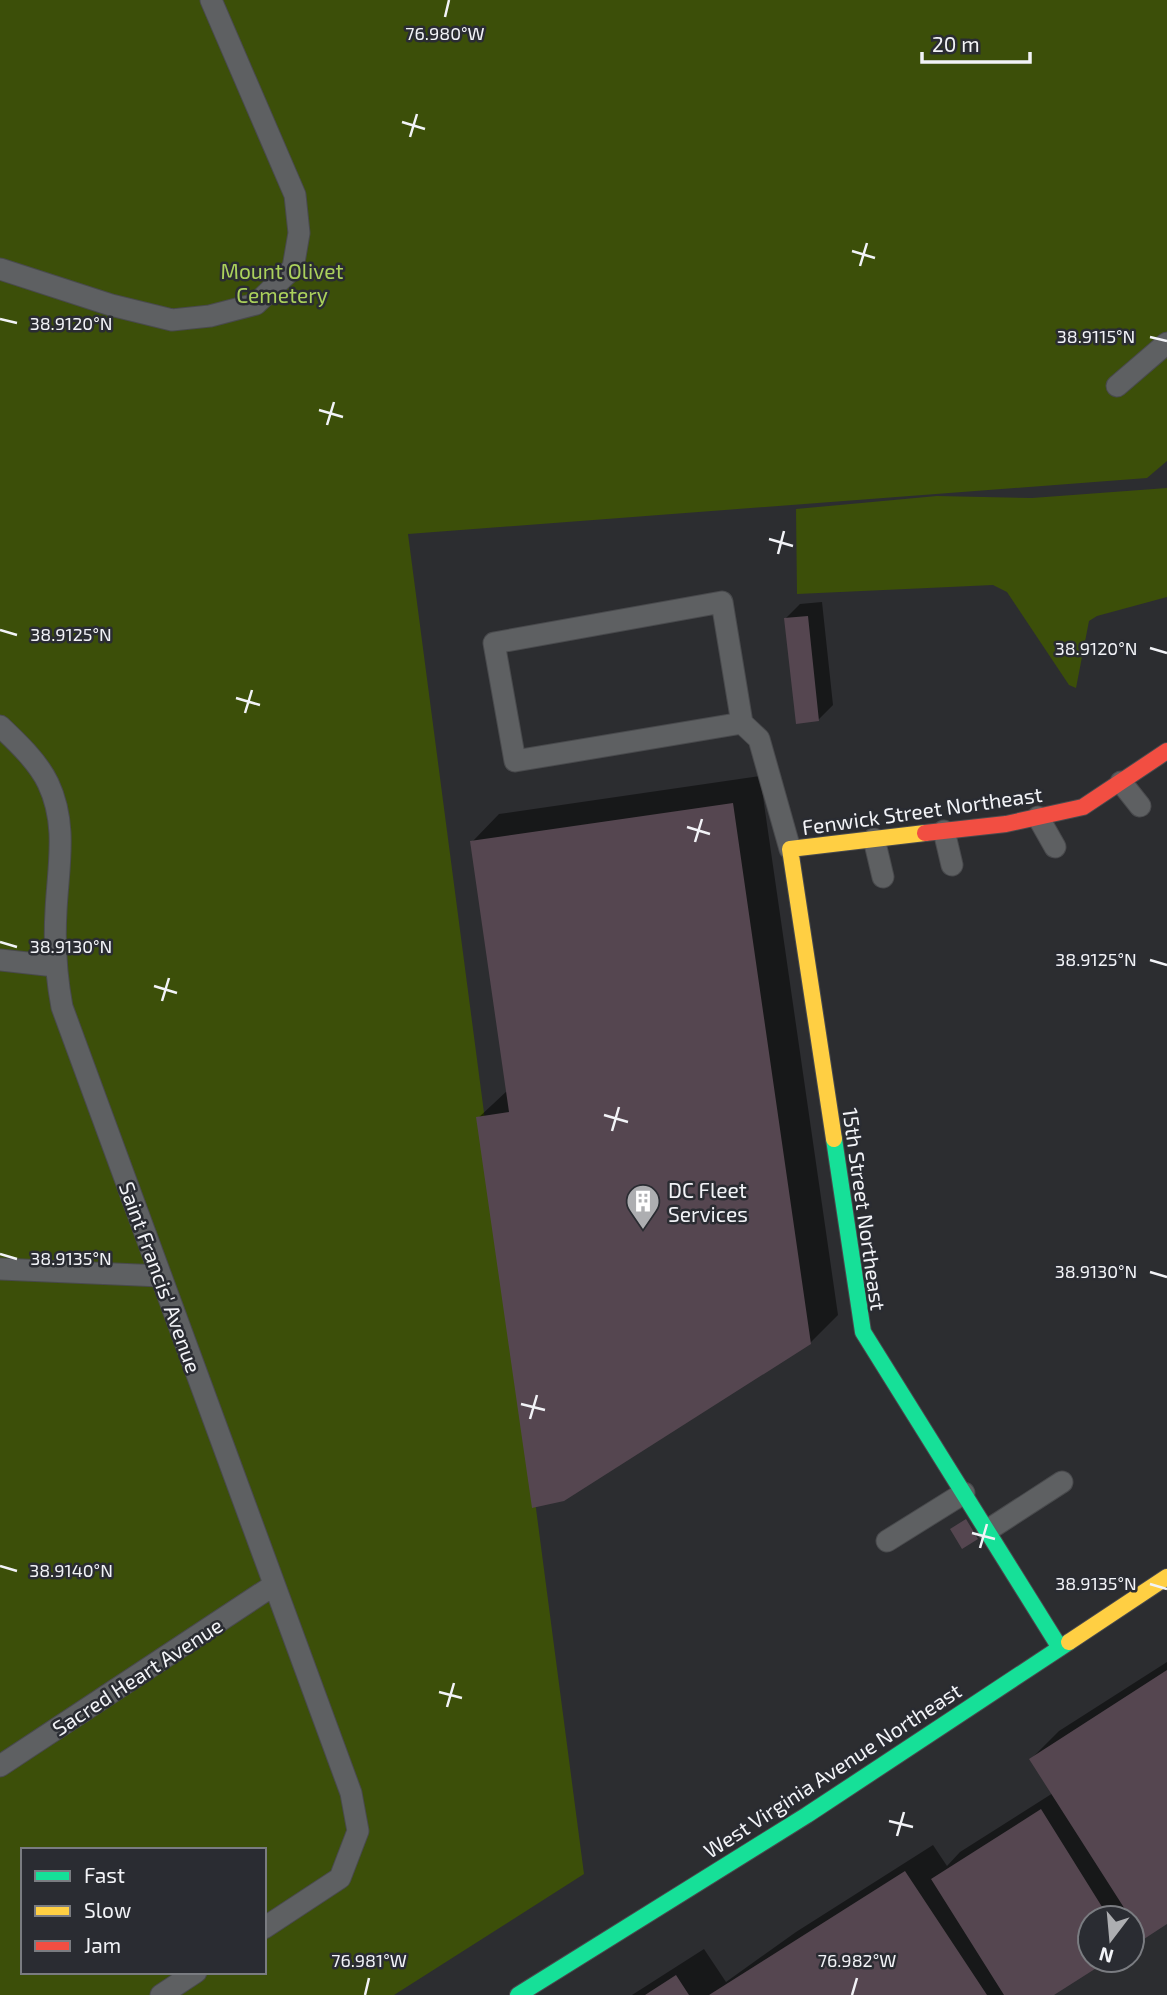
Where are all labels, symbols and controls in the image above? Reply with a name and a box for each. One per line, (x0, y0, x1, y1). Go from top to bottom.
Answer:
scale bar (922, 21, 1030, 65)
text: 76.980°W (405, 22, 485, 44)
text: 20 m (932, 31, 980, 56)
park label: Mount Olivet Cemetery (221, 258, 343, 307)
text: 38.9120°N (30, 312, 112, 334)
text: 38.9115°N (1057, 325, 1135, 347)
text: 38.9125°N (30, 623, 112, 645)
text: 38.9120°N (1055, 637, 1137, 659)
street label: Fenwick Street Northeast (800, 781, 1044, 839)
text: 38.9130°N (30, 935, 112, 957)
text: 38.9125°N (1055, 948, 1137, 970)
street label: 15th Street Northeast (838, 1106, 892, 1312)
place label: DC Fleet Services (668, 1177, 748, 1226)
street label: Saint Francis' Avenue (115, 1178, 207, 1376)
building icon: DC Fleet Services (624, 1182, 662, 1231)
text: 38.9135°N (30, 1247, 112, 1269)
text: 38.9130°N (1055, 1260, 1137, 1282)
text: 38.9140°N (29, 1559, 113, 1581)
text: 38.9135°N (1055, 1572, 1137, 1594)
street label: Sacred Heart Avenue (47, 1612, 227, 1740)
street label: West Virginia Avenue Northeast (699, 1677, 965, 1863)
legend (21, 1848, 266, 1974)
text: Fast (84, 1862, 125, 1887)
text: Slow (84, 1897, 131, 1922)
north arrow (1076, 1904, 1146, 1974)
text: Jam (84, 1932, 121, 1957)
text: N (1096, 1943, 1116, 1969)
text: 76.981°W (331, 1949, 407, 1971)
text: 76.982°W (818, 1949, 896, 1971)

